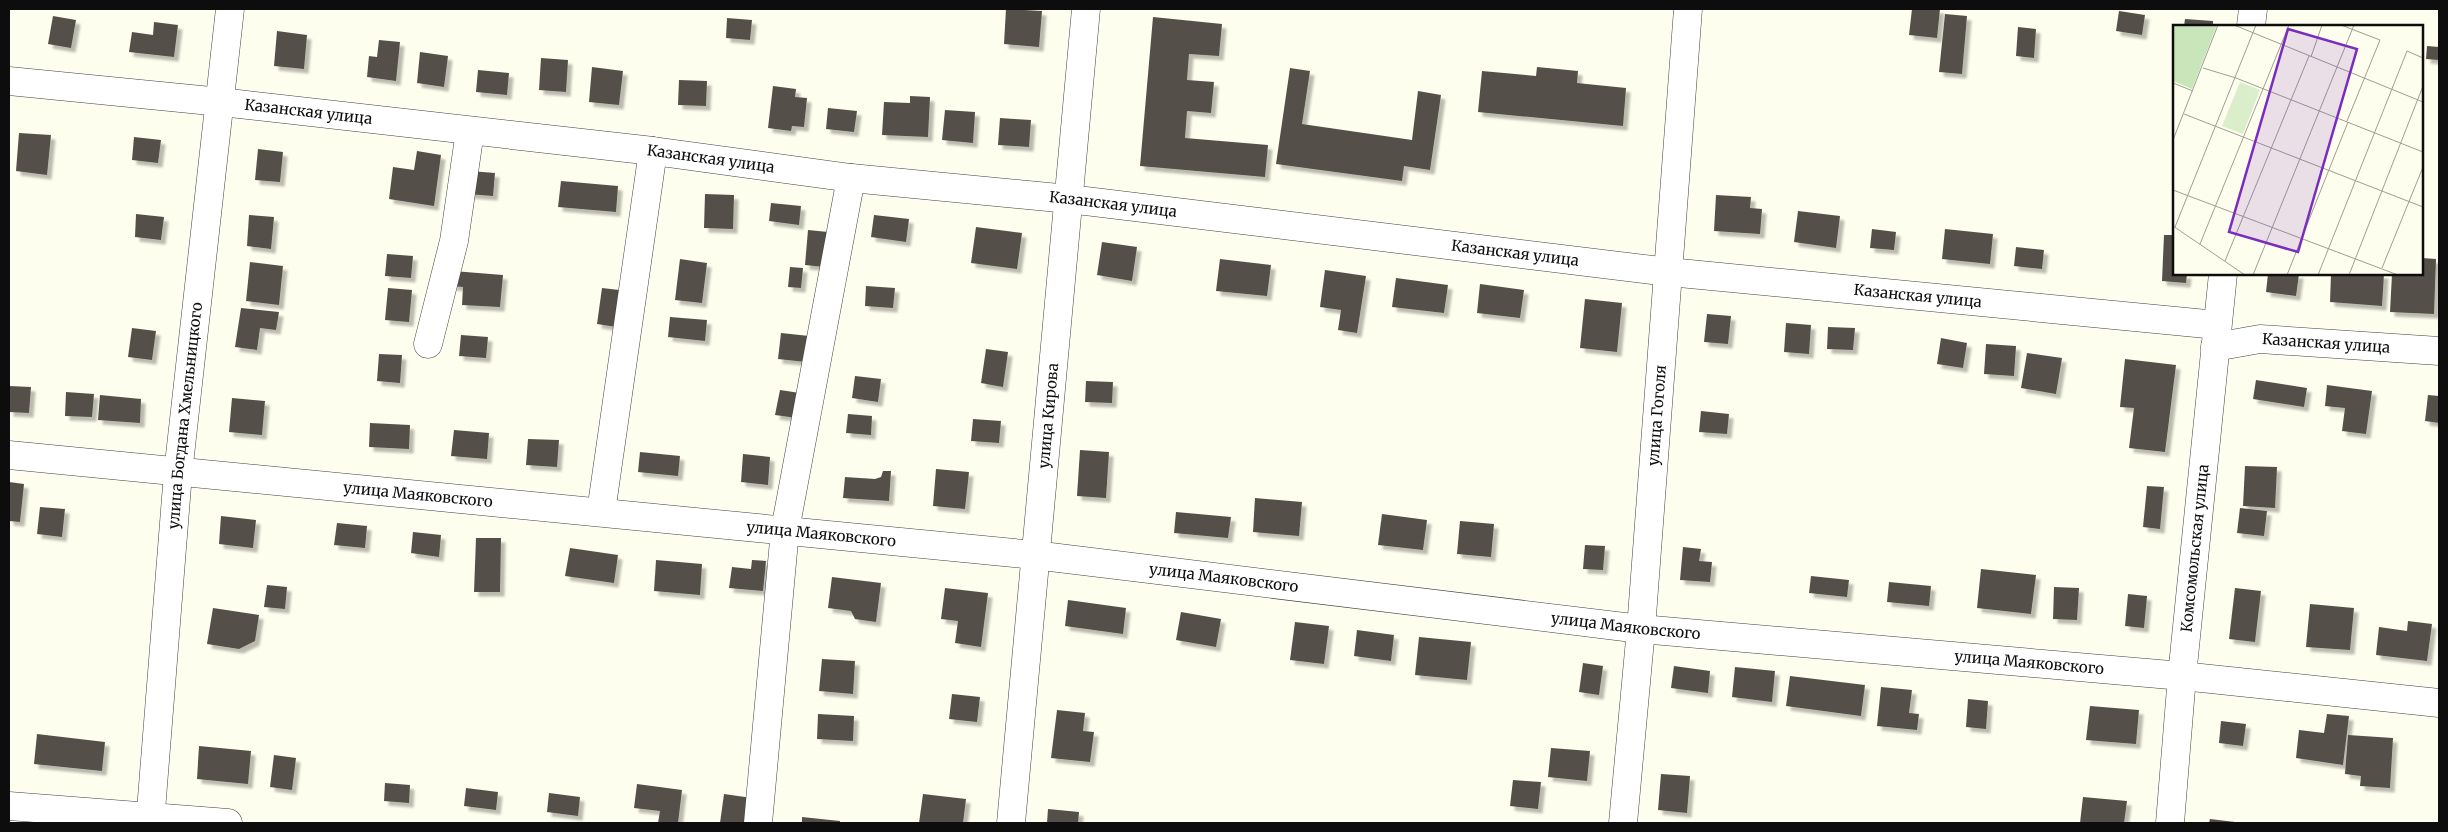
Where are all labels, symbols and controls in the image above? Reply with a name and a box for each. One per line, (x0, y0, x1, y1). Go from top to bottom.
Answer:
inset map (2173, 25, 2423, 275)
street label: Казанская улица (244, 95, 373, 128)
street label: Казанская улица (646, 140, 776, 176)
street label: Казанская улица (1048, 187, 1178, 221)
street label: Казанская улица (1450, 236, 1580, 270)
street label: Казанская улица (1853, 280, 1983, 311)
street label: улица Богдана Хмельницкого (164, 301, 206, 530)
street label: Казанская улица (2261, 329, 2391, 357)
street label: улица Кирова (1034, 362, 1062, 469)
street label: улица Гоголя (1643, 364, 1670, 467)
street label: Комсомольская улица (2177, 463, 2213, 633)
street label: улица Маяковского (342, 478, 494, 511)
street label: улица Маяковского (746, 517, 897, 551)
street label: улица Маяковского (1148, 559, 1300, 596)
street label: улица Маяковского (1550, 608, 1702, 643)
street label: улица Маяковского (1954, 646, 2105, 678)

